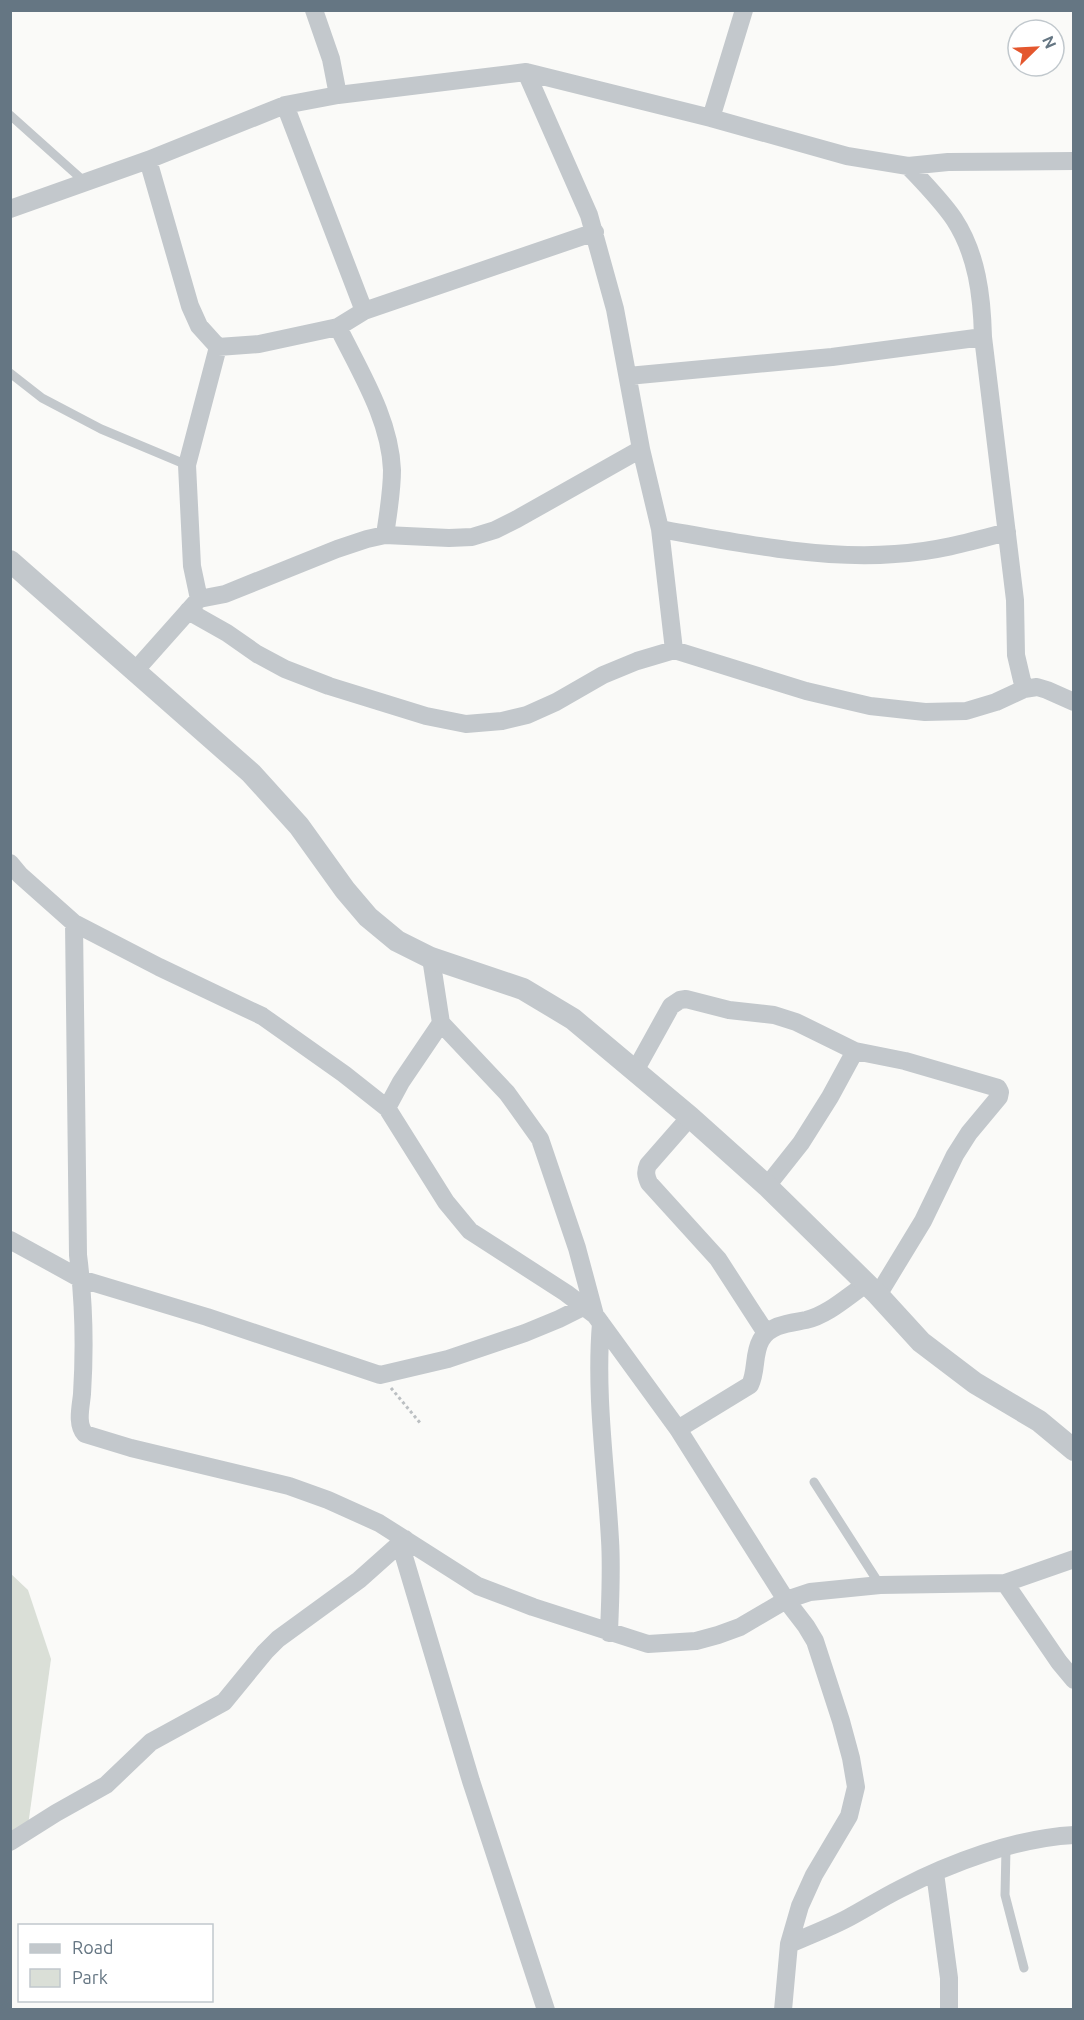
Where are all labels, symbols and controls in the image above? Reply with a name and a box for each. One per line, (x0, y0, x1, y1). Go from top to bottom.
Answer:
north arrow (1006, 18, 1066, 78)
text: N (1039, 33, 1060, 51)
legend (18, 1924, 213, 2002)
text: Road (72, 1937, 114, 1957)
text: Park (72, 1967, 108, 1987)

